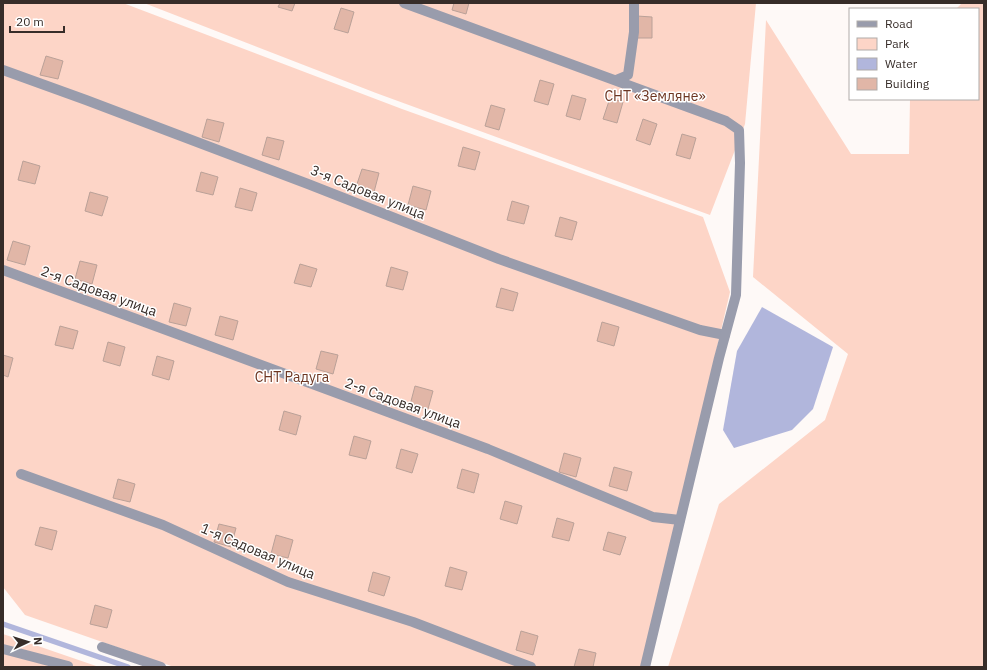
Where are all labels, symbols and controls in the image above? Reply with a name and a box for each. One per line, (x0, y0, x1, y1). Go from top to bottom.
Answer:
scale bar (10, 8, 64, 34)
legend (849, 8, 979, 100)
text: 20 m (16, 14, 44, 29)
text: Road (885, 16, 913, 31)
text: Park (885, 36, 910, 51)
text: Water (885, 56, 918, 71)
text: Building (885, 76, 930, 91)
park label: СНТ «Земляне» (604, 87, 706, 105)
street label: 3-я Садовая улица (308, 161, 429, 223)
street label: 2-я Садовая улица (38, 262, 160, 321)
park label: СНТ Радуга (255, 368, 330, 386)
street label: 2-я Садовая улица (342, 374, 464, 433)
street label: 1-я Садовая улица (198, 519, 318, 583)
north arrow (8, 622, 48, 662)
text: N (31, 637, 45, 646)

